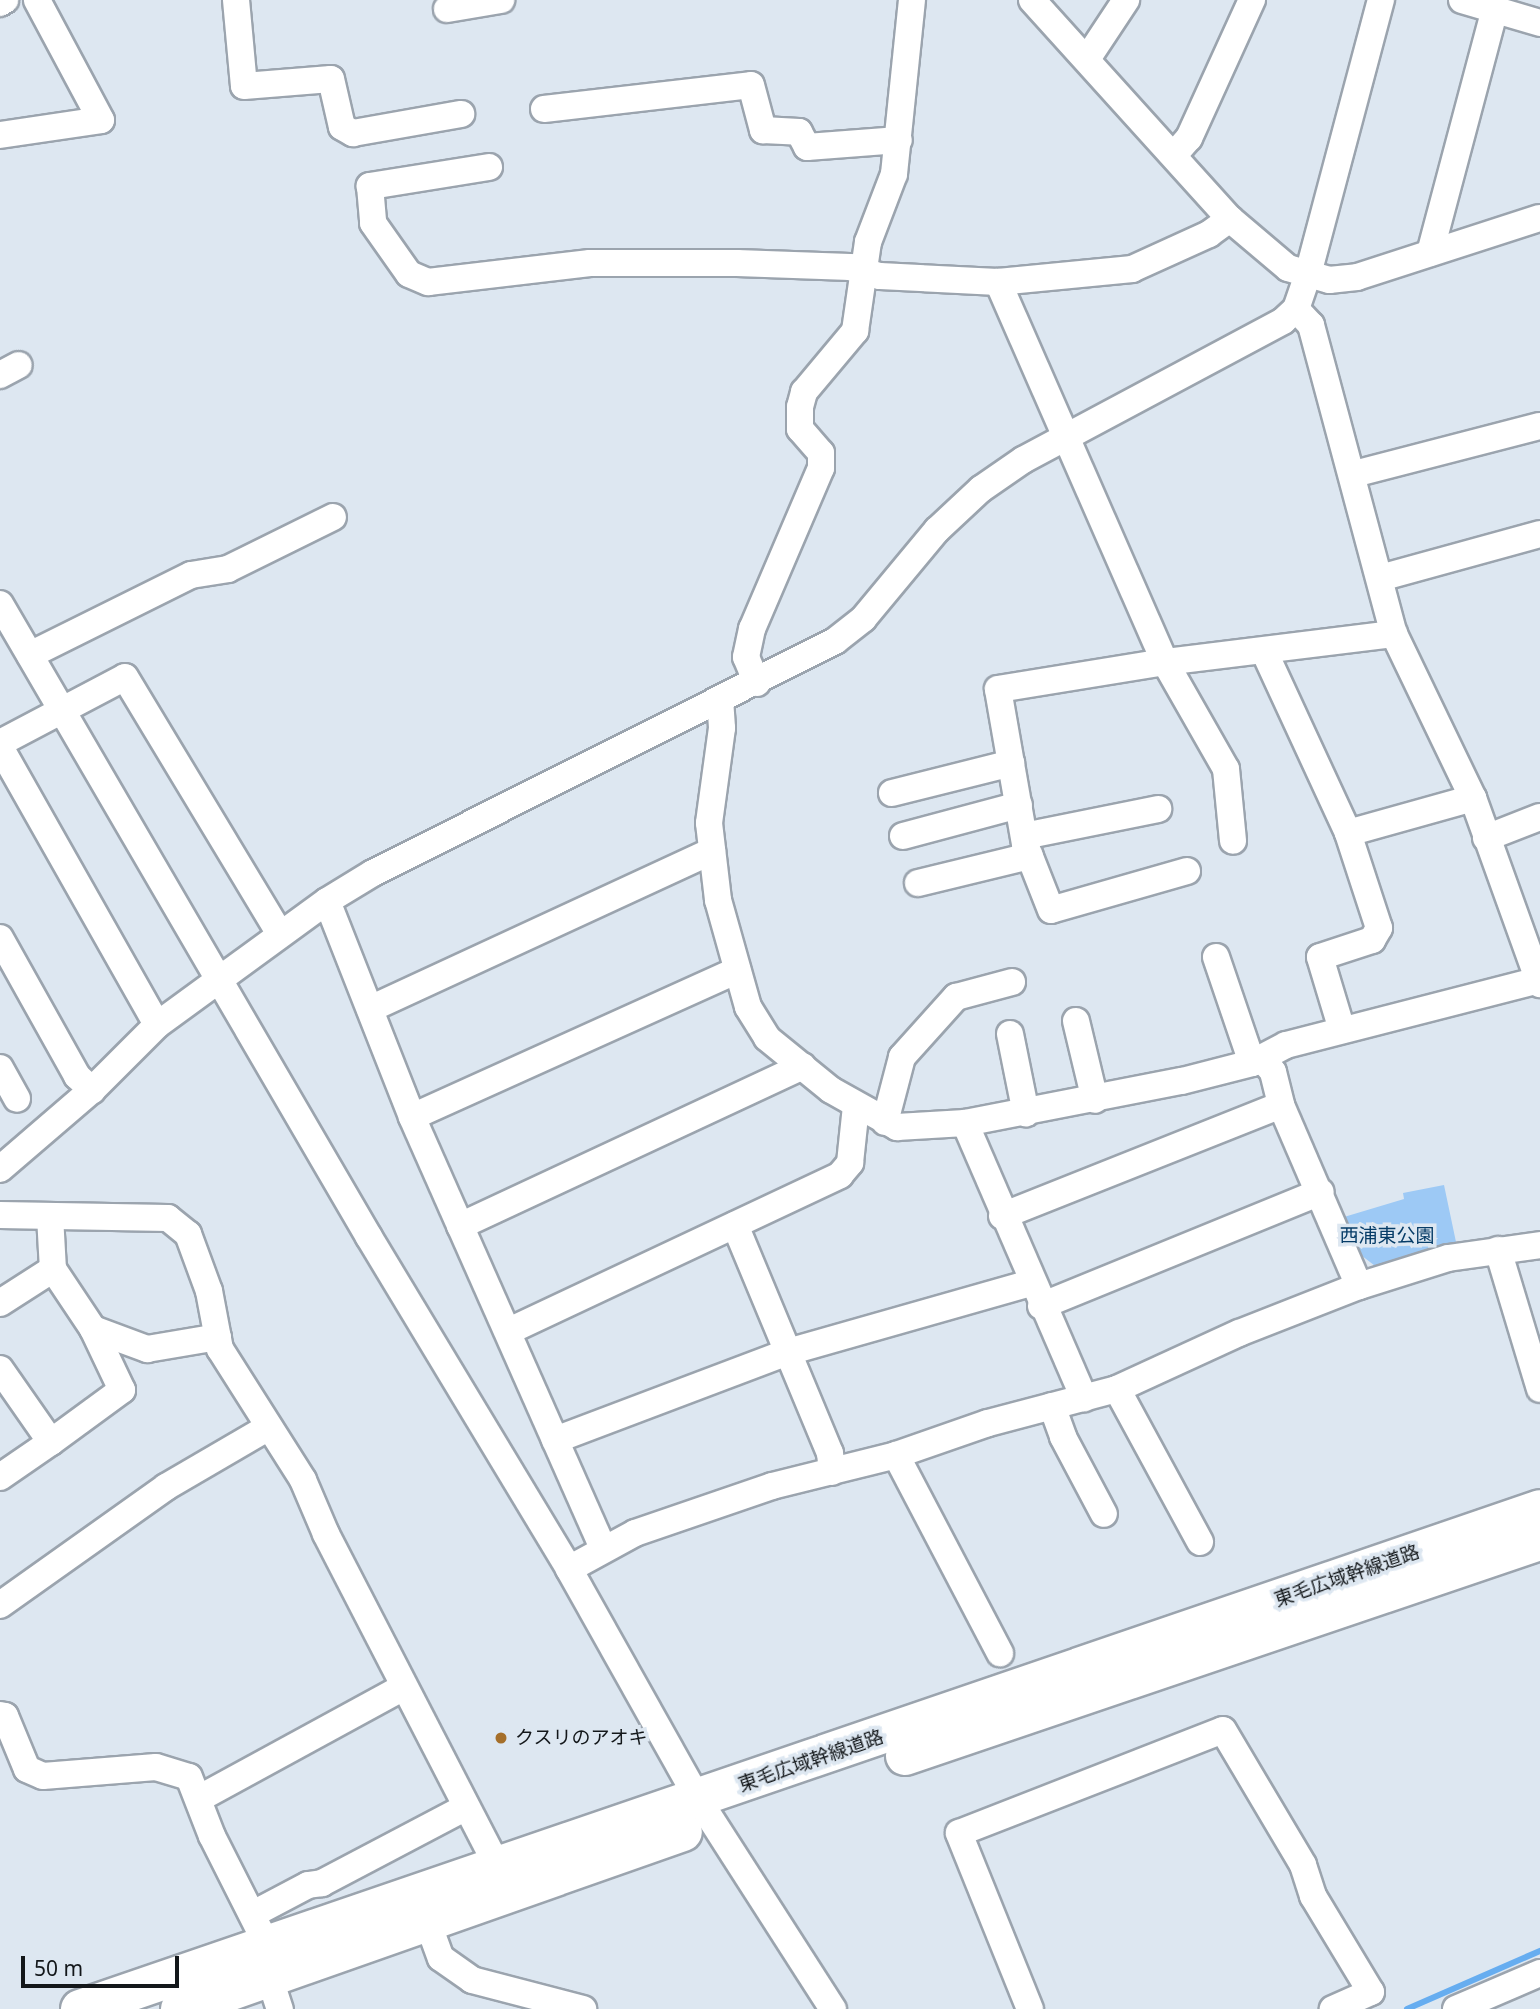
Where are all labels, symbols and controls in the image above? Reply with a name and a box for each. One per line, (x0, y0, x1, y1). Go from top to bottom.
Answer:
park label: 西浦東公園 (1340, 1225, 1434, 1247)
street label: 東毛広域幹線道路 (1271, 1540, 1423, 1612)
street label: 東毛広域幹線道路 (735, 1725, 887, 1797)
place label: クスリのアオキ (515, 1727, 648, 1749)
marker: クスリのアオキ (493, 1730, 509, 1746)
scale bar (24, 1942, 182, 1986)
text: 50 m (34, 1954, 83, 1982)

